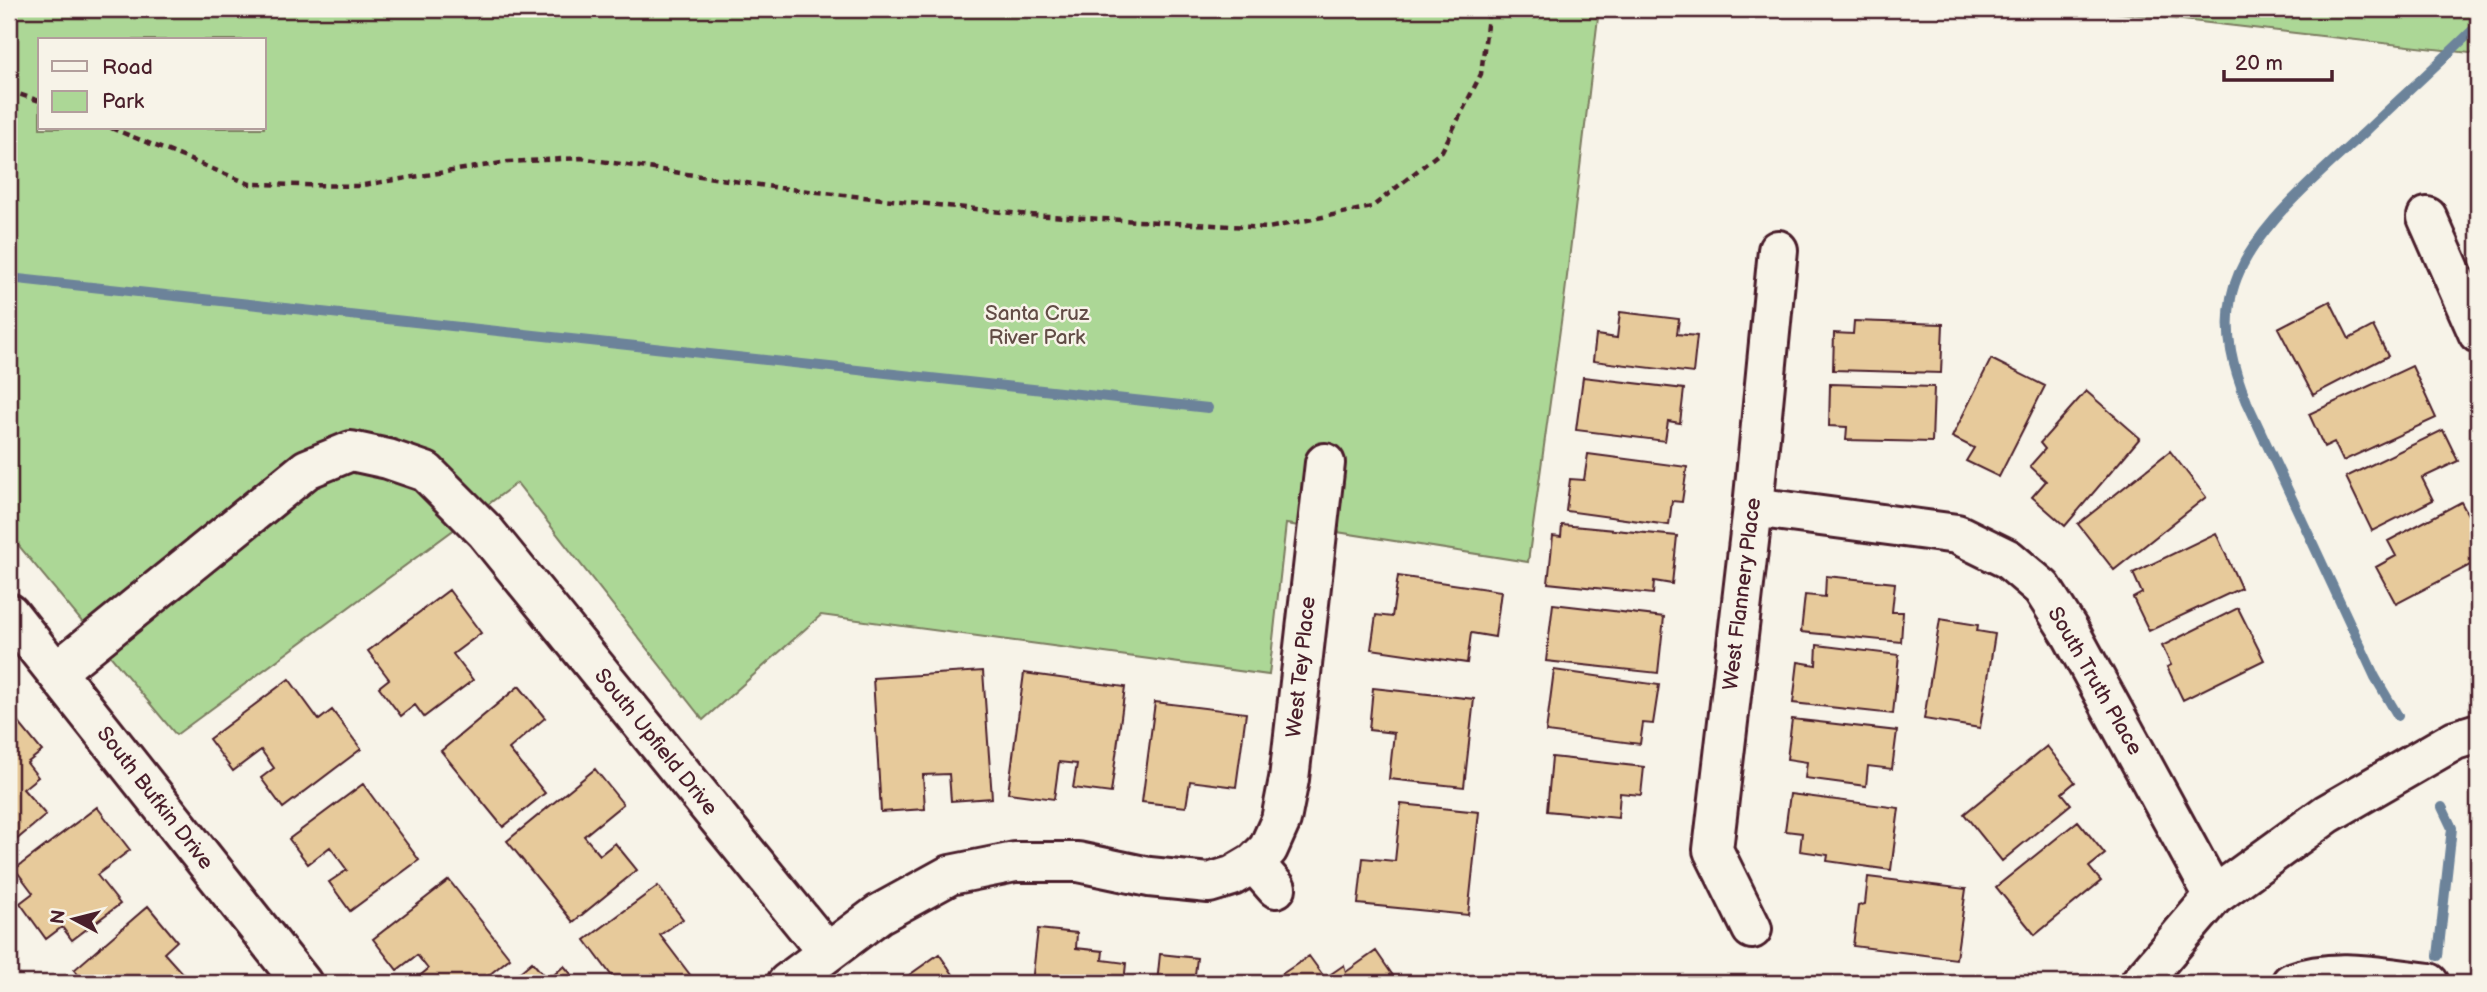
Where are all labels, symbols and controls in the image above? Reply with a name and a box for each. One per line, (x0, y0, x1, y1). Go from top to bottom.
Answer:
legend (38, 38, 266, 130)
scale bar (2224, 38, 2333, 82)
text: 20 m (2235, 51, 2283, 76)
text: Road (102, 55, 153, 80)
text: Park (102, 89, 145, 114)
park label: Santa Cruz River Park (985, 301, 1090, 350)
street label: West Flannery Place (1718, 496, 1766, 692)
street label: West Tey Place (1281, 595, 1321, 739)
street label: South Truth Place (2042, 602, 2148, 760)
street label: South Upfield Drive (589, 664, 723, 820)
street label: South Bufkin Drive (91, 722, 219, 874)
north arrow (38, 884, 108, 954)
text: N (46, 909, 71, 926)

